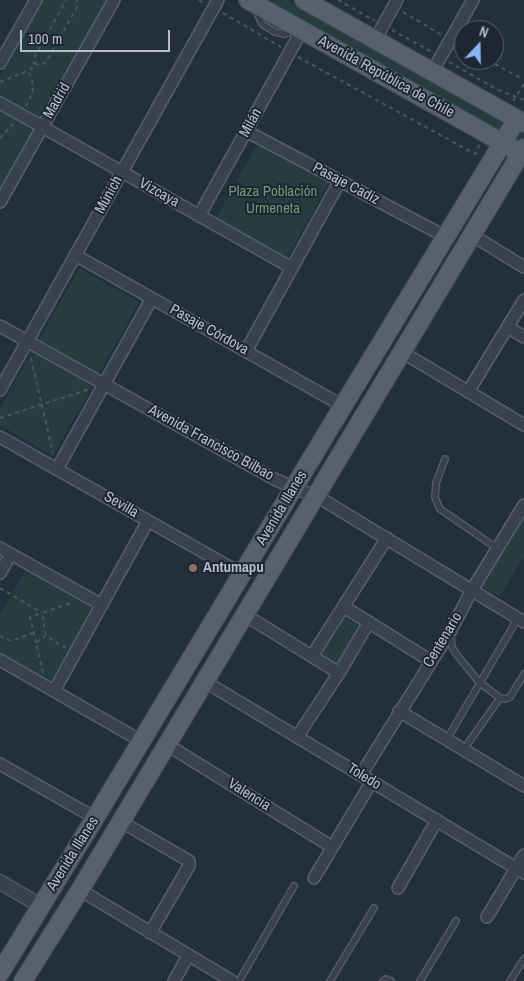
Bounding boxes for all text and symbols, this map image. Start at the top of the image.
scale bar [22,20,172,52]
north arrow [454,20,504,70]
text: N [477,22,491,42]
text: 100 m [28,28,62,49]
street label: Avenida República de Chile [315,32,457,122]
street label: Madrid [40,80,74,122]
street label: Milán [236,105,266,141]
street label: Pasaje Cadiz [309,159,383,209]
street label: Múnich [91,173,127,217]
street label: Vizcaya [136,175,182,211]
park label: Plaza Población Urmeneta [229,183,317,218]
street label: Pasaje Córdova [166,301,252,359]
street label: Avenida Francisco Bilbao [145,401,277,485]
street label: Avenida Illanes [253,467,311,549]
street label: Sevilla [101,488,141,522]
place label: Antumapu [203,559,264,577]
marker: Antumapu [187,562,199,574]
street label: Centenario [420,609,466,671]
street label: Toledo [344,760,384,794]
street label: Valencia [224,775,274,815]
street label: Avenida Illanes [43,814,103,894]

